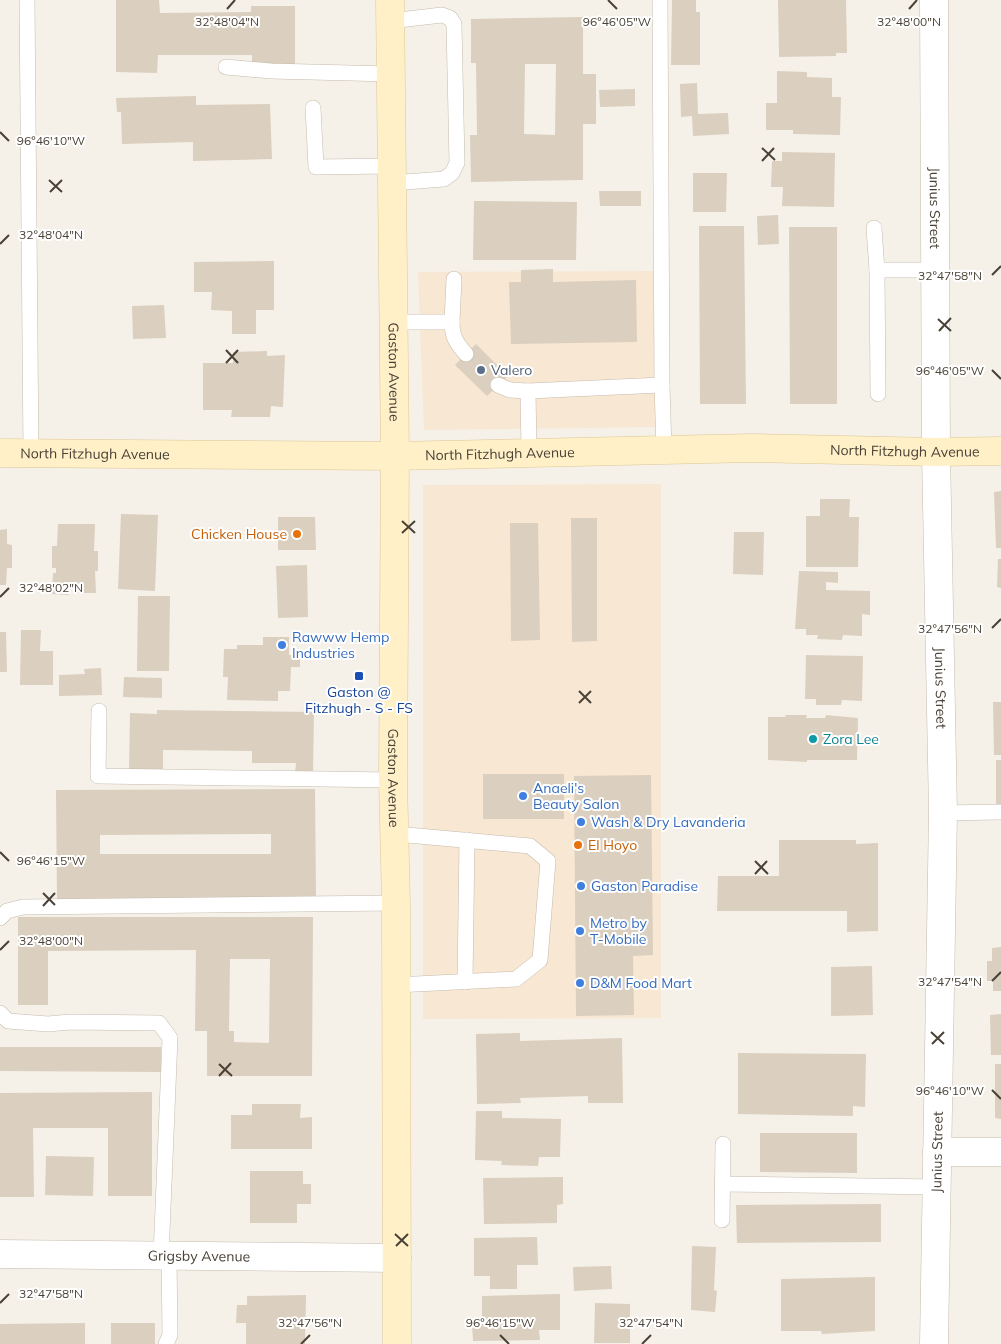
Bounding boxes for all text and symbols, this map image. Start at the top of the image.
text: 32°48'04"N [195,14,259,29]
text: 96°46'05"W [583,14,651,29]
text: 32°48'00"N [877,14,941,29]
text: 96°46'10"W [17,133,85,148]
street label: Junius Street [926,167,944,249]
text: 32°48'04"N [19,227,83,242]
text: 32°47'58"N [918,268,982,283]
street label: Gaston Avenue [385,322,404,422]
place label: Valero [491,361,532,379]
text: 96°46'05"W [916,363,984,378]
marker: Valero [475,364,487,376]
street label: North Fitzhugh Avenue [830,441,980,461]
street label: North Fitzhugh Avenue [425,443,575,464]
street label: North Fitzhugh Avenue [20,444,170,463]
place label: Chicken House [191,525,287,543]
marker: Chicken House [291,528,303,540]
text: 32°48'02"N [19,580,83,595]
text: 32°47'56"N [918,621,982,636]
place label: Rawww Hemp Industries [292,628,390,662]
marker: Rawww Hemp Industries [276,639,288,651]
street label: Junius Street [931,647,950,729]
marker: Gaston @ Fitzhugh - S - FS [353,670,365,682]
place label: Gaston @ Fitzhugh - S - FS [305,683,413,717]
street label: Gaston Avenue [384,728,403,828]
place label: Zora Lee [823,730,879,748]
marker: Zora Lee [807,733,819,745]
place label: Anaeli's Beauty Salon [533,779,619,813]
marker: Anaeli's Beauty Salon [517,790,529,802]
place label: Wash & Dry Lavanderia [591,813,746,831]
marker: Wash & Dry Lavanderia [575,816,587,828]
place label: El Hoyo [588,836,637,854]
marker: El Hoyo [572,839,584,851]
text: 96°46'15"W [17,853,85,868]
place label: Gaston Paradise [591,877,698,895]
marker: Gaston Paradise [575,880,587,892]
place label: Metro by T-Mobile [590,914,647,948]
marker: Metro by T-Mobile [574,925,586,937]
text: 32°48'00"N [19,933,83,948]
place label: D&M Food Mart [590,974,692,992]
text: 32°47'54"N [918,974,982,989]
marker: D&M Food Mart [574,977,586,989]
text: 96°46'10"W [916,1083,984,1098]
street label: Junius Street [927,1111,947,1193]
street label: Grigsby Avenue [148,1246,250,1266]
text: 32°47'58"N [19,1286,83,1301]
text: 32°47'56"N [278,1315,342,1330]
text: 96°46'15"W [466,1315,534,1330]
text: 32°47'54"N [619,1315,683,1330]

